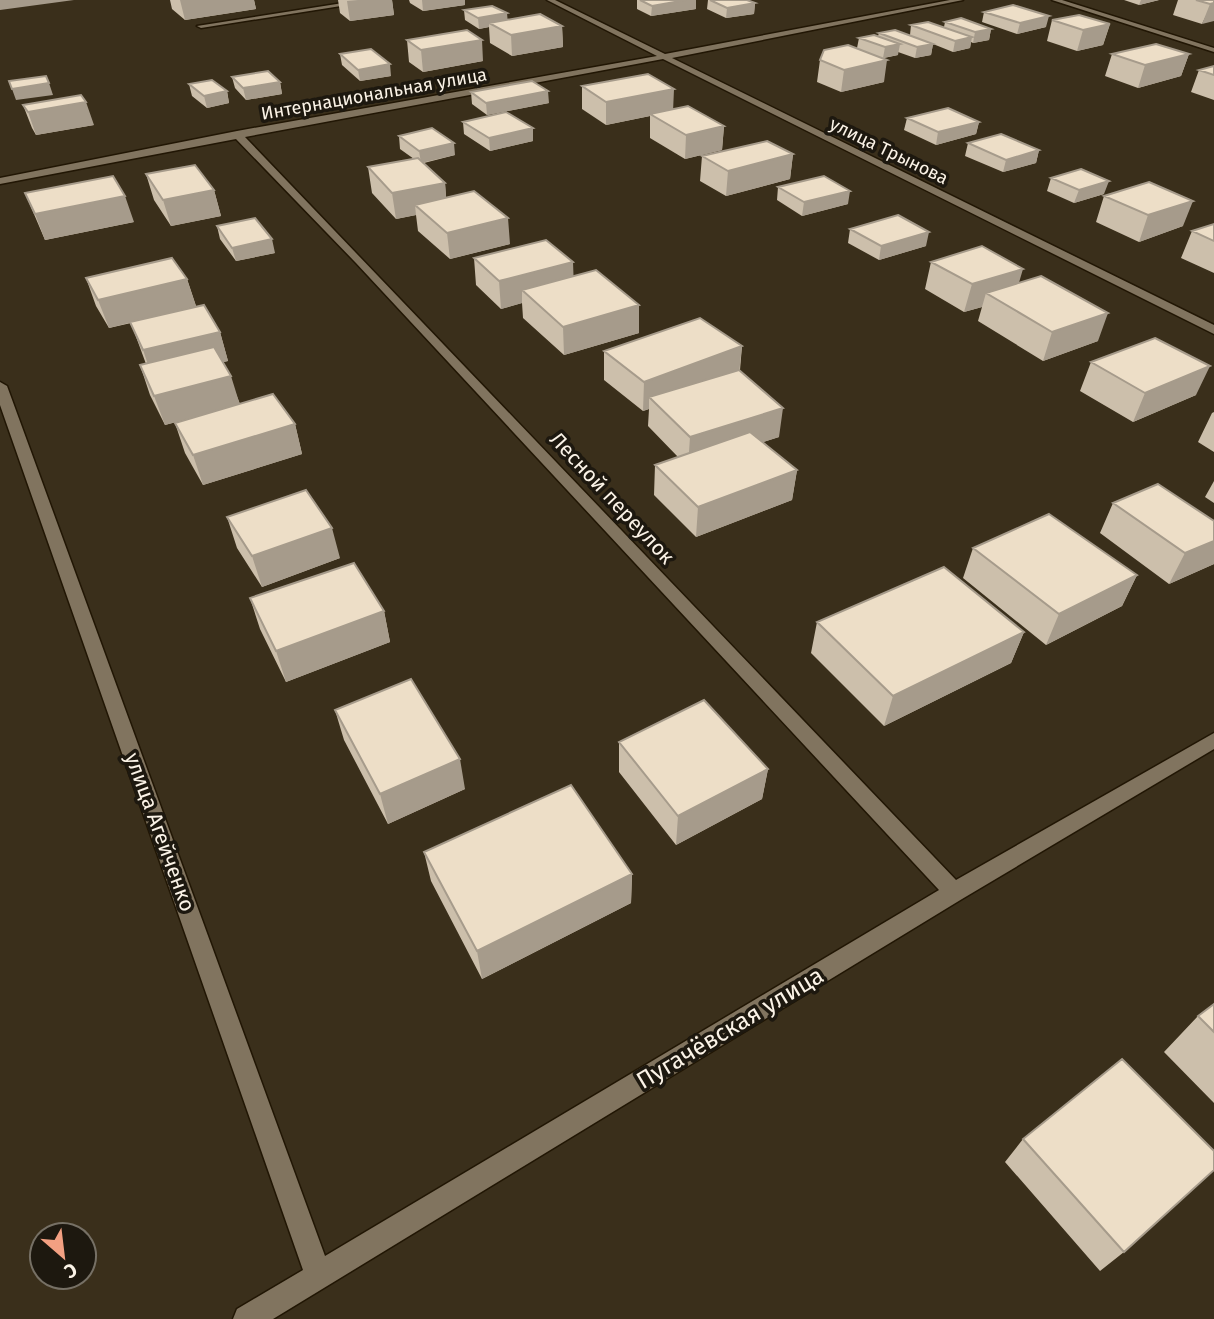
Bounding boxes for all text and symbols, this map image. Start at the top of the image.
street label: Интернациональная улица [259,63,489,125]
street label: улица Трынова [826,113,952,189]
street label: Лесной переулок [544,427,680,570]
street label: улица Агейченко [119,749,201,915]
street label: Пугачёвская улица [631,961,829,1095]
north arrow [28,1221,98,1291]
text: С [60,1258,81,1283]

